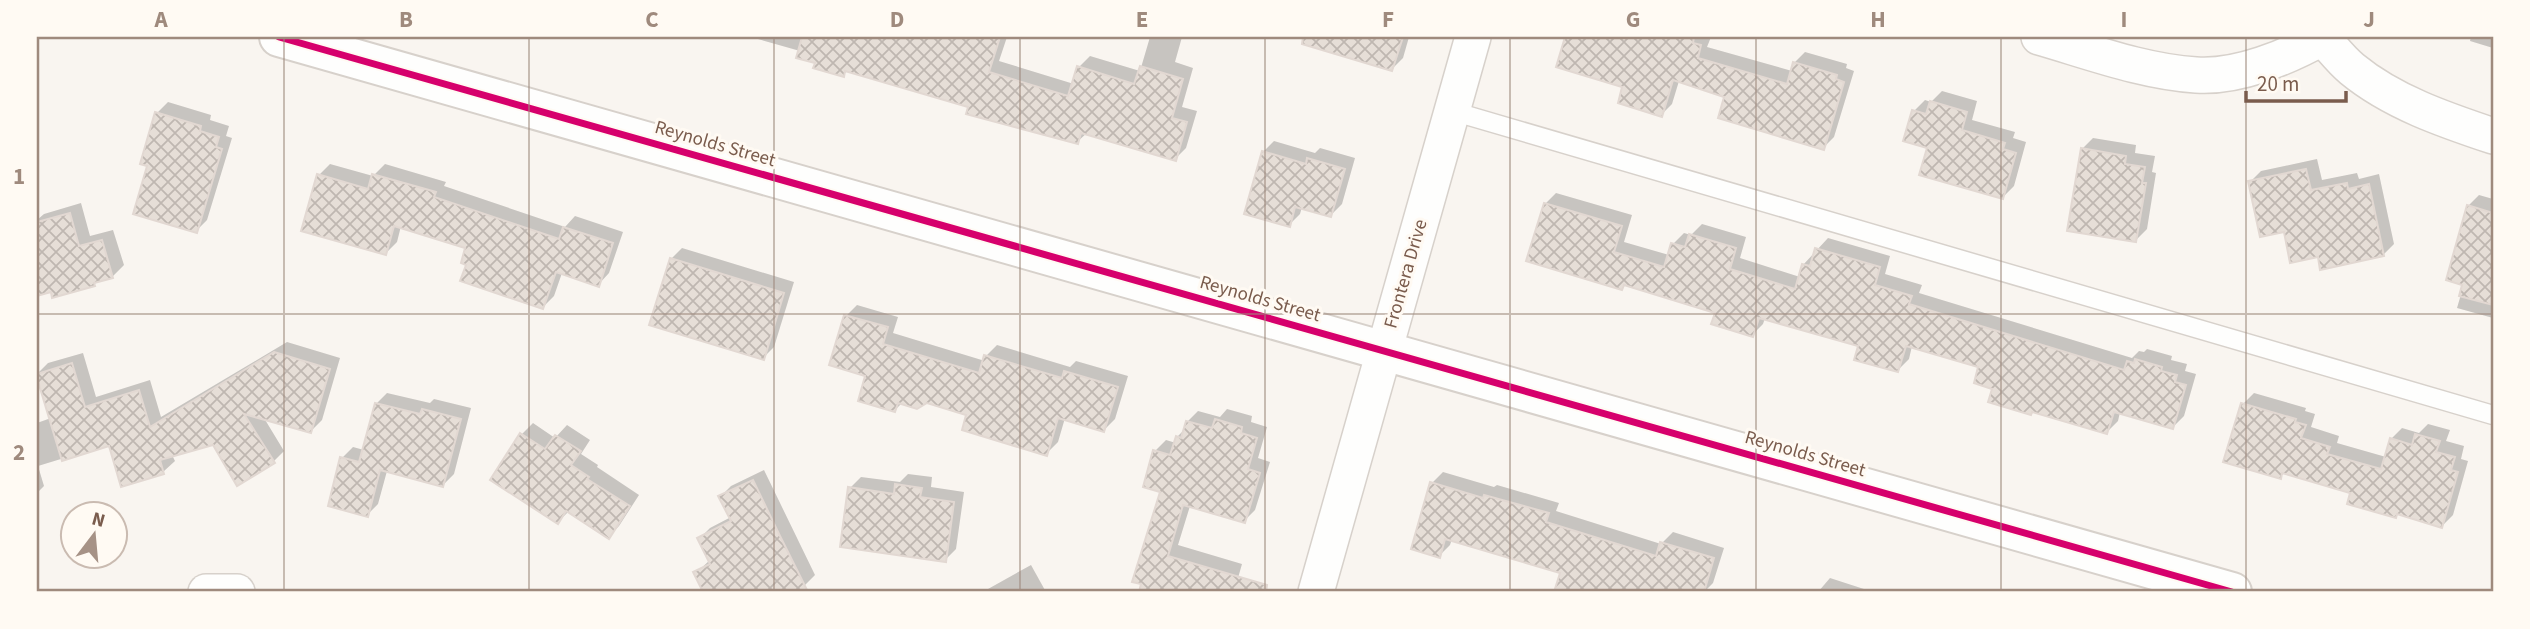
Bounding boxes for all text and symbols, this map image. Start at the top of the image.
text: A [153,3,168,36]
text: B [399,3,413,36]
text: C [645,3,659,36]
text: D [890,3,904,36]
text: E [1136,3,1148,36]
text: F [1382,3,1394,36]
text: G [1626,3,1640,36]
text: H [1870,3,1886,36]
text: I [2121,3,2127,36]
text: J [2363,3,2375,36]
scale bar [2246,60,2346,104]
text: 20 m [2257,69,2299,99]
street label: Reynolds Street [651,114,779,174]
text: 1 [13,160,25,193]
street label: Frontera Drive [1378,216,1434,332]
street label: Reynolds Street [1196,269,1324,329]
street label: Reynolds Street [1741,424,1869,484]
text: 2 [13,436,25,469]
north arrow [60,500,130,570]
text: N [88,505,108,535]

